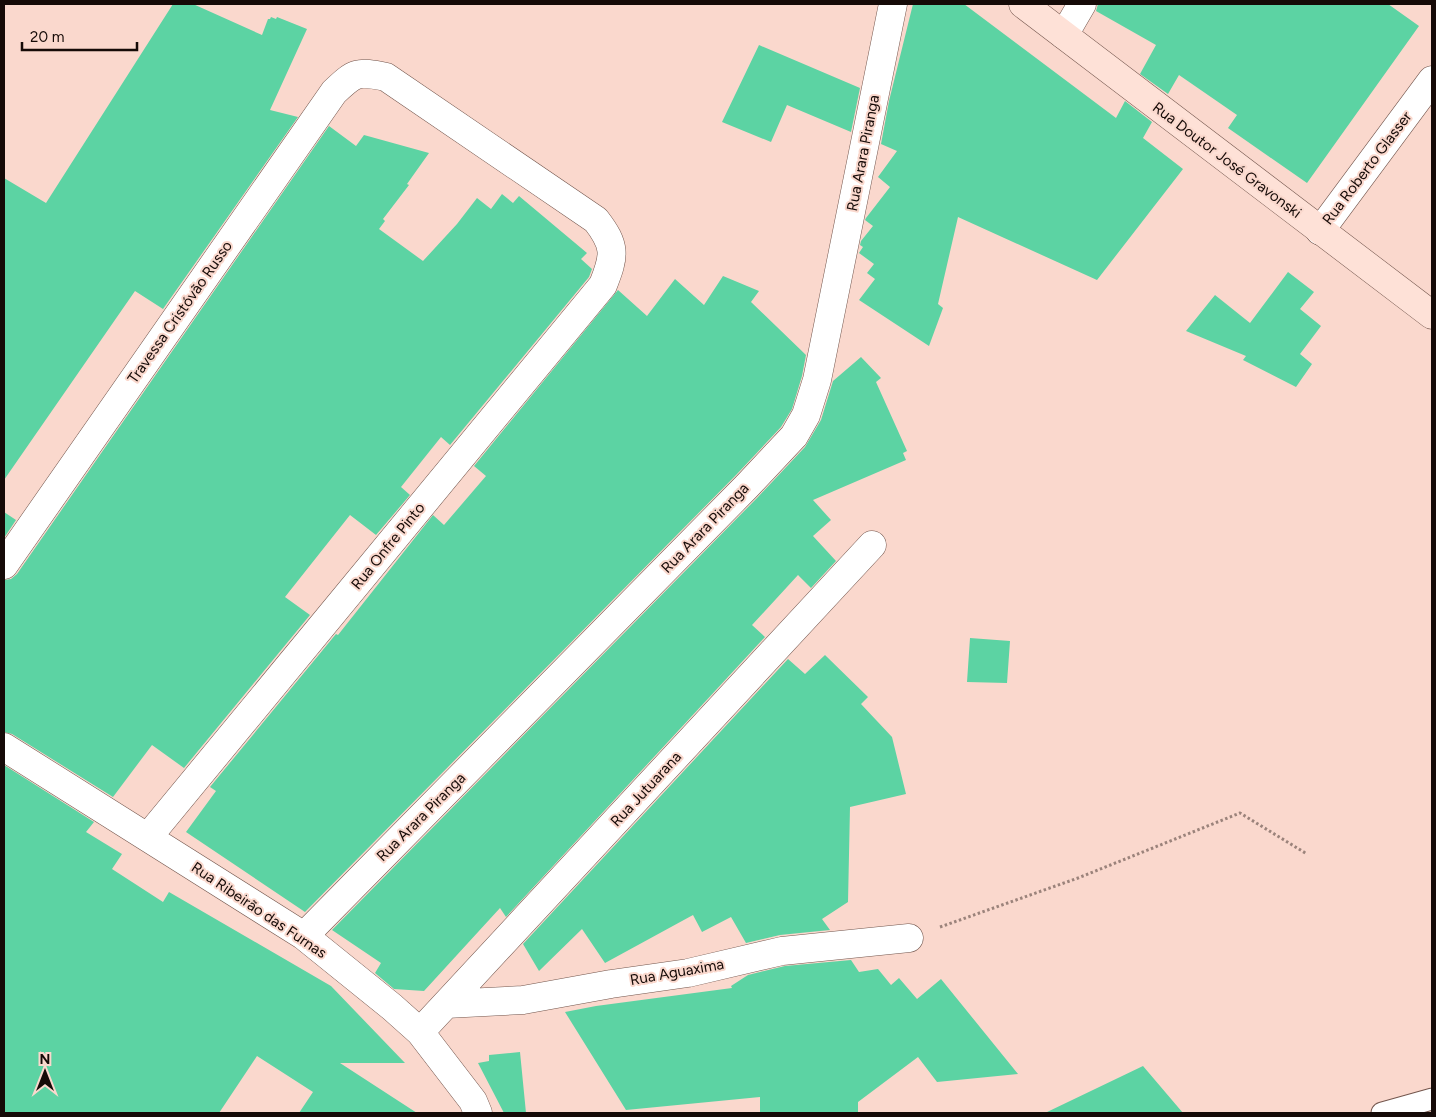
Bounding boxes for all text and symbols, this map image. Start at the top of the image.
scale bar [22,20,138,52]
text: 20 m [30,28,64,46]
street label: Rua Arara Piranga [843,93,883,213]
street label: Rua Doutor José Gravonski [1149,98,1305,222]
street label: Rua Roberto Glasser [1319,108,1415,228]
street label: Travessa Cristóvão Russo [124,237,236,387]
street label: Rua Arara Piranga [657,479,753,577]
street label: Rua Onfre Pinto [347,499,429,593]
street label: Rua Jutuarana [607,748,685,830]
street label: Rua Arara Piranga [373,769,469,865]
street label: Rua Ribeirão das Furnas [188,858,330,962]
street label: Rua Aguaxima [629,955,725,989]
north arrow [20,1047,70,1097]
text: N [40,1051,50,1068]

